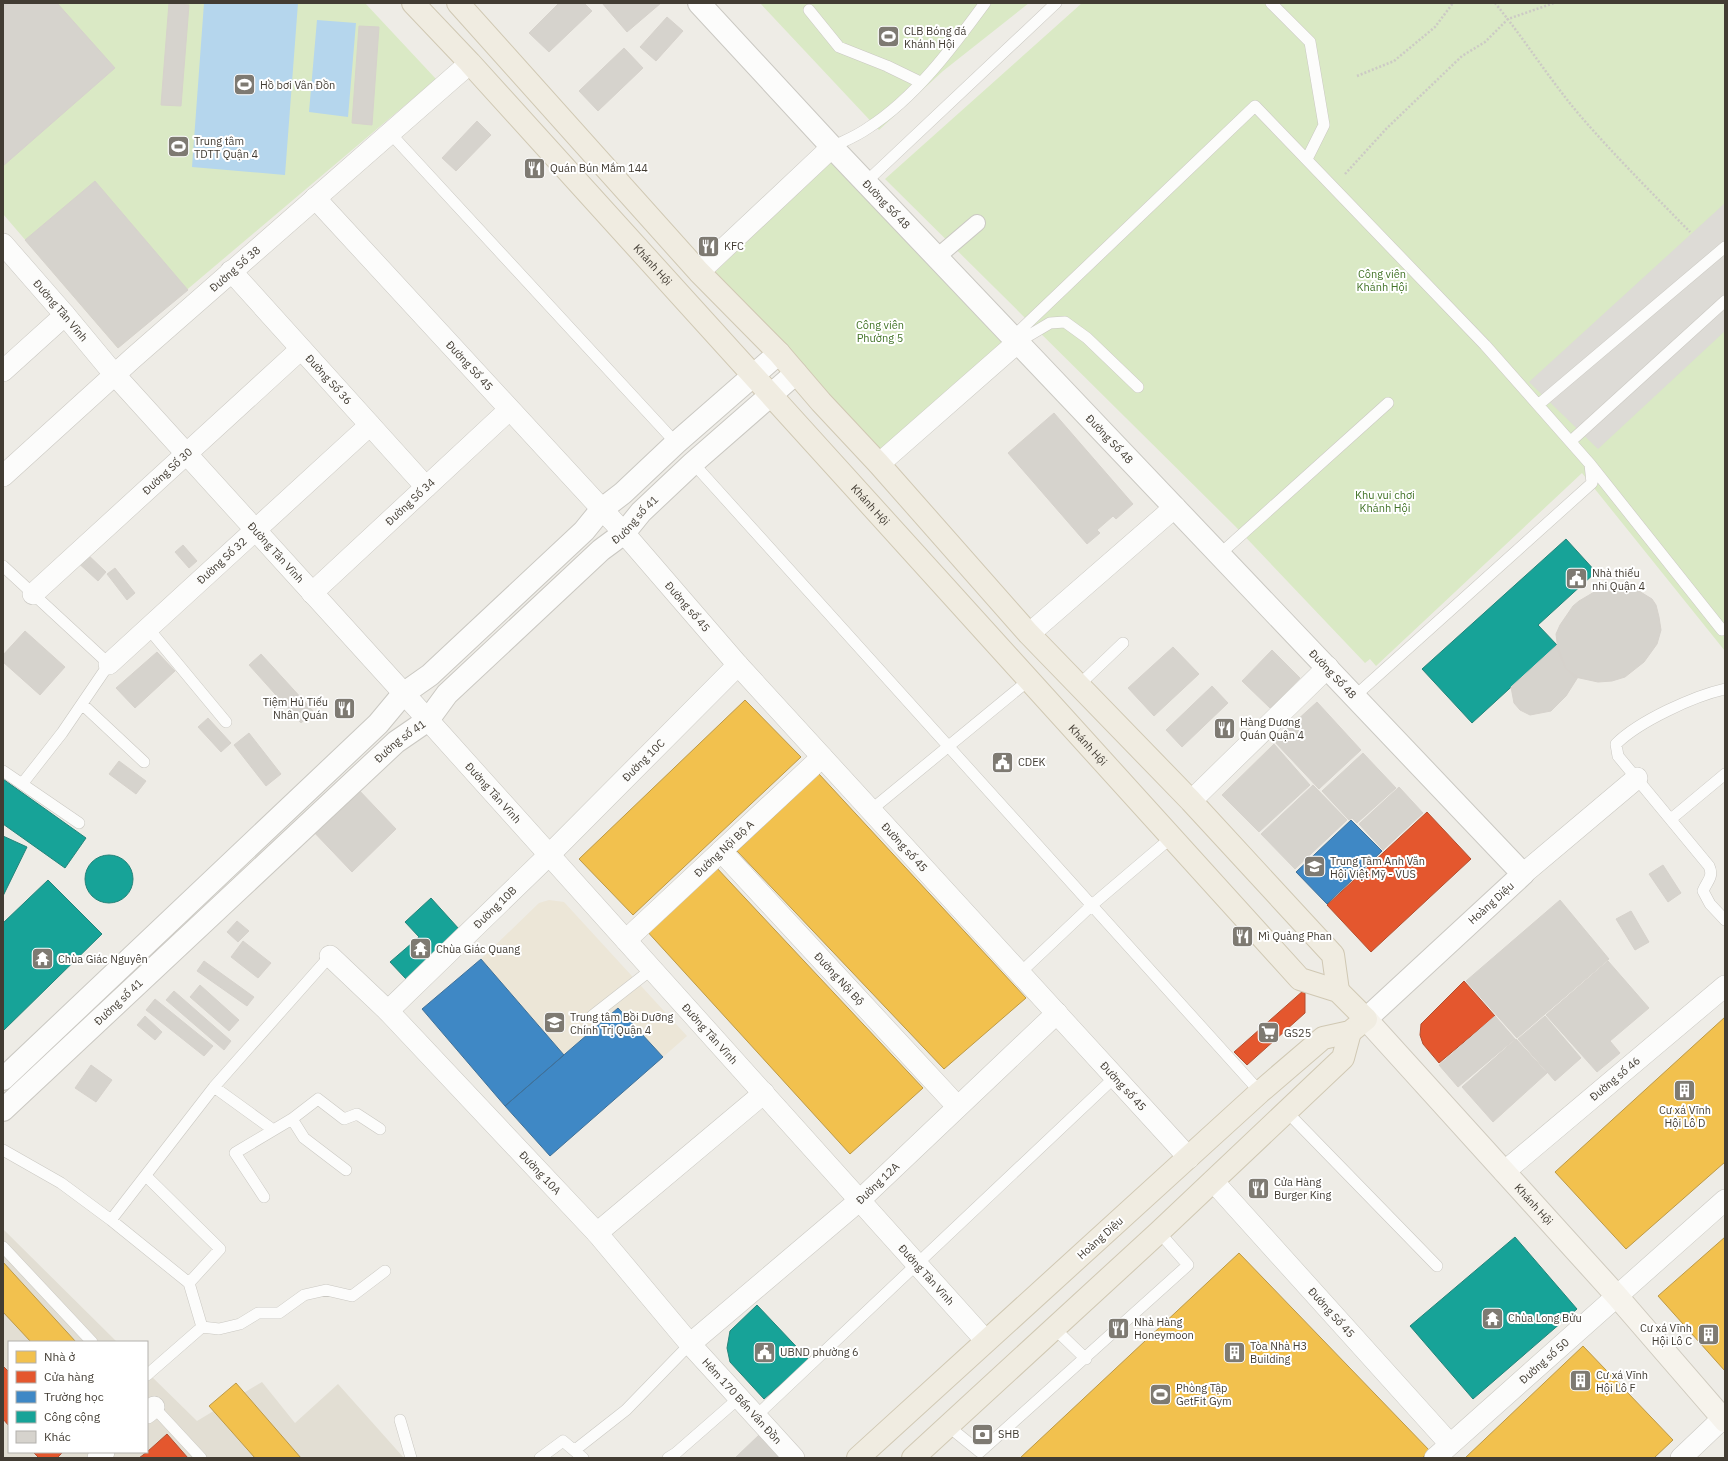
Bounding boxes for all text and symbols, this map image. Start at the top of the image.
sports icon: CLB Bóng đá Khánh Hội [876,24,902,50]
place label: CLB Bóng đá Khánh Hội [904,24,967,51]
sports icon: Hồ bơi Vân Đồn [232,72,258,98]
place label: Hồ bơi Vân Đồn [260,78,335,92]
sports icon: Trung tâm TDTT Quận 4 [166,134,192,160]
place label: Trung tâm TDTT Quận 4 [194,134,259,161]
restaurant icon: Quán Bún Mắm 144 [522,155,548,181]
place label: Quán Bún Mắm 144 [550,161,648,175]
street label: Đường Số 48 [860,177,913,232]
restaurant icon: KFC [696,233,722,259]
place label: KFC [724,239,744,253]
street label: Khánh Hội [631,241,675,288]
street label: Đường Số 38 [207,243,263,295]
park label: Công viên Khánh Hội [1357,267,1407,294]
street label: Đường Tân Vĩnh [30,277,91,344]
park label: Công viên Phường 5 [856,318,904,345]
street label: Đường Số 45 [443,338,496,393]
street label: Đường Số 36 [303,351,355,407]
street label: Đường Số 48 [1083,411,1136,467]
street label: Đường Số 30 [139,445,195,498]
street label: Đường Số 34 [382,475,438,528]
street label: Khánh Hội [848,481,893,528]
park label: Khu vui chơi Khánh Hội [1355,488,1415,515]
street label: Đường số 41 [609,492,661,547]
street label: Đường Tân Vĩnh [245,519,307,586]
street label: Đường Số 32 [194,534,250,587]
public building icon: Nhà thiếu nhi Quận 4 [1564,566,1590,592]
place label: Nhà thiếu nhi Quận 4 [1592,566,1646,593]
street label: Đường số 45 [662,579,713,635]
street label: Đường Số 48 [1306,646,1360,702]
place label: Tiệm Hủ Tiếu Nhân Quán [263,695,328,722]
restaurant icon: Tiệm Hủ Tiếu Nhân Quán [331,695,357,721]
restaurant icon: Hàng Dương Quán Quận 4 [1211,715,1237,741]
place label: Hàng Dương Quán Quận 4 [1240,715,1305,742]
street label: Đường số 41 [371,716,429,766]
street label: Khánh Hội [1066,721,1110,769]
street label: Đường 10C [619,736,668,784]
public building icon: CDEK [990,749,1016,775]
place label: CDEK [1018,755,1046,769]
street label: Đường Tân Vĩnh [462,759,524,826]
street label: Đường Nội Bộ A [691,817,757,880]
street label: Đường số 45 [879,820,931,875]
school or university icon: Trung Tâm Anh Văn Hội Việt Mỹ - VUS [1301,854,1327,880]
place label: Trung Tâm Anh Văn Hội Việt Mỹ - VUS [1330,854,1425,881]
street label: Hoàng Diệu [1465,879,1517,927]
street label: Đường 10B [470,883,520,931]
restaurant icon: Mì Quảng Phan [1230,923,1256,949]
place label: Mì Quảng Phan [1258,929,1332,943]
temple icon: Chùa Giác Quang [408,936,434,962]
place label: Chùa Giác Quang [436,942,520,956]
temple icon: Chùa Giác Nguyên [30,946,56,972]
street label: Đường Nội Bộ [811,949,867,1008]
place label: Chùa Giác Nguyên [58,952,148,966]
street label: Đường số 41 [91,975,146,1028]
street label: Đường Tân Vĩnh [679,1000,741,1067]
school or university icon: Trung tâm Bồi Dưỡng Chính Trị Quận 4 [541,1010,567,1036]
place label: Trung tâm Bồi Dưỡng Chính Trị Quận 4 [570,1010,673,1037]
supermarket icon: GS25 [1256,1020,1282,1046]
place label: GS25 [1284,1026,1311,1040]
street label: Đường số 46 [1587,1053,1643,1104]
street label: Đường số 45 [1097,1059,1149,1114]
building icon: Cư xá Vĩnh Hội Lô D [1672,1077,1698,1103]
place label: Cư xá Vĩnh Hội Lô D [1659,1103,1711,1130]
street label: Đường 10A [516,1148,564,1197]
street label: Đường 12A [853,1159,902,1207]
restaurant icon: Cửa Hàng Burger King [1245,1175,1271,1201]
place label: Cửa Hàng Burger King [1274,1175,1332,1202]
street label: Khánh Hội [1512,1181,1556,1228]
street label: Hoàng Diệu [1074,1214,1126,1262]
street label: Đường Tân Vĩnh [895,1241,957,1308]
street label: Đường Số 45 [1305,1284,1358,1341]
temple icon: Chùa Long Bửu [1480,1305,1506,1331]
place label: Chùa Long Bửu [1508,1311,1582,1325]
restaurant icon: Nhà Hàng Honeymoon [1106,1315,1132,1341]
place label: Nhà Hàng Honeymoon [1134,1315,1194,1342]
place label: Cư xá Vĩnh Hội Lô C [1640,1321,1692,1348]
building icon: Cư xá Vĩnh Hội Lô C [1695,1321,1721,1347]
street label: Đường số 50 [1516,1335,1572,1387]
public building icon: UBND phường 6 [752,1339,778,1365]
building icon: Tòa Nhà H3 Building [1221,1339,1247,1365]
place label: Tòa Nhà H3 Building [1250,1339,1307,1366]
legend [8,1341,148,1453]
place label: UBND phường 6 [780,1345,859,1359]
text: Nhà ở [44,1349,76,1364]
street label: Hẻm 170 Bến Vân Đồn [699,1355,785,1447]
building icon: Cư xá Vĩnh Hội Lô F [1568,1368,1594,1394]
place label: Cư xá Vĩnh Hội Lô F [1596,1368,1648,1395]
text: Cửa hàng [44,1369,95,1384]
sports icon: Phòng Tập GetFit Gym [1147,1381,1173,1407]
place label: Phòng Tập GetFit Gym [1176,1381,1232,1408]
text: Trường học [44,1389,104,1404]
text: Công cộng [44,1409,101,1424]
bank icon: SHB [970,1421,996,1447]
place label: SHB [998,1427,1019,1441]
text: Khác [44,1429,71,1444]

